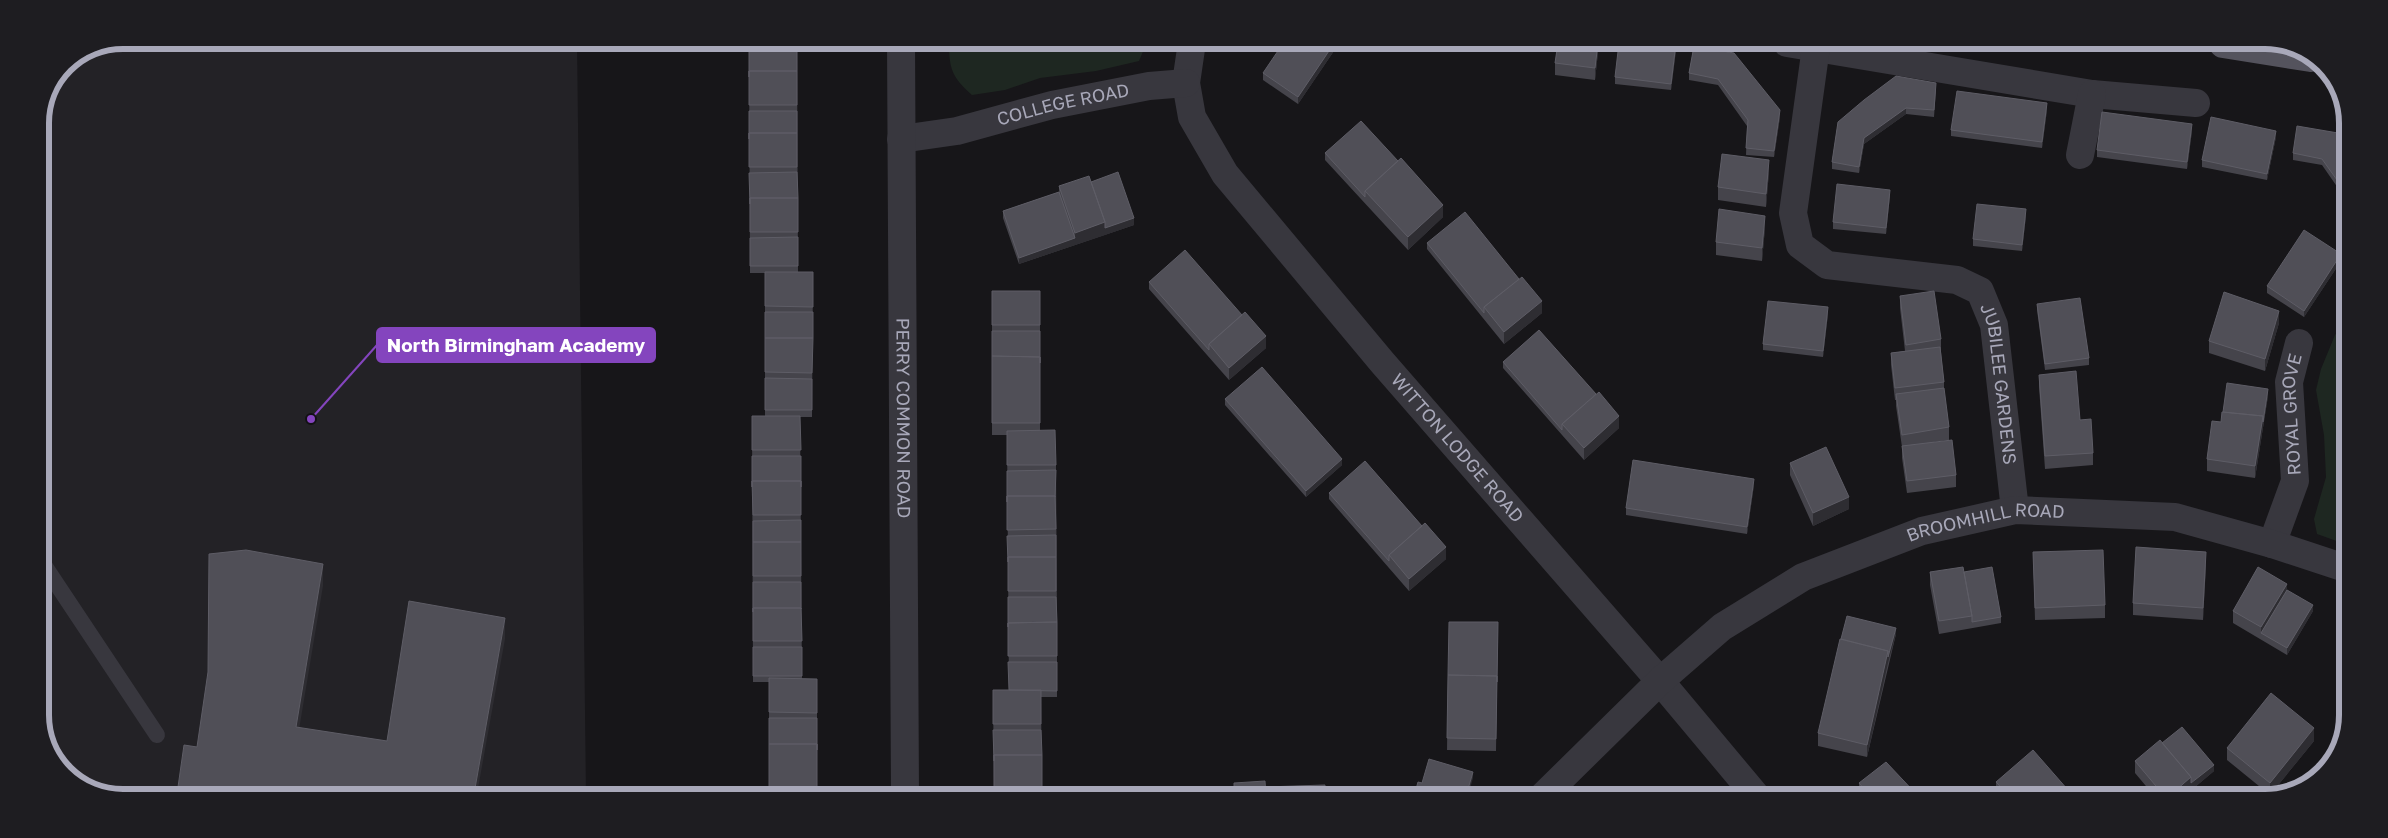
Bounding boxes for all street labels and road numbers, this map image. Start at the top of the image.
street label: COLLEGE ROAD [994,78,1131,130]
street label: JUBILEE GARDENS [1976,300,2022,466]
street label: PERRY COMMON ROAD [892,318,916,518]
street label: ROYAL GROVE [2277,351,2306,476]
street label: WITTON LODGE ROAD [1387,368,1529,527]
street label: BROOMHILL ROAD [1903,498,2065,546]

